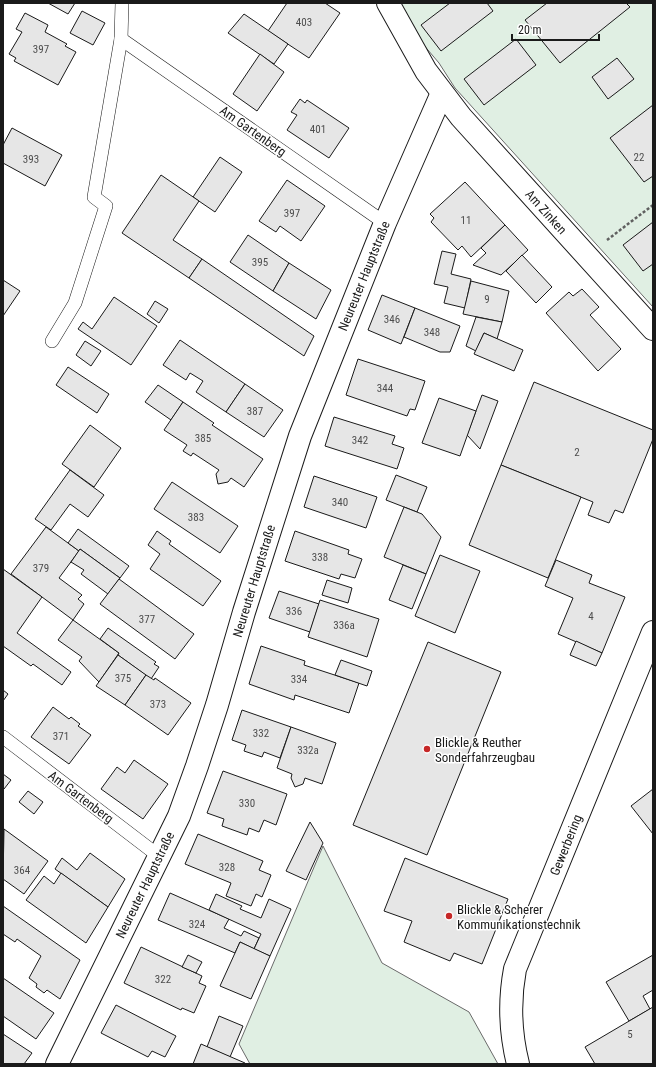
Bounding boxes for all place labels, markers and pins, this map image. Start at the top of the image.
place label: Blickle & Reuther Sonderfahrzeugbau [435,735,535,765]
marker: Blickle & Reuther Sonderfahrzeugbau [422,744,432,754]
place label: Blickle & Scherer Kommunikationstechnik [457,902,581,932]
marker: Blickle & Scherer Kommunikationstechnik [444,911,454,921]

